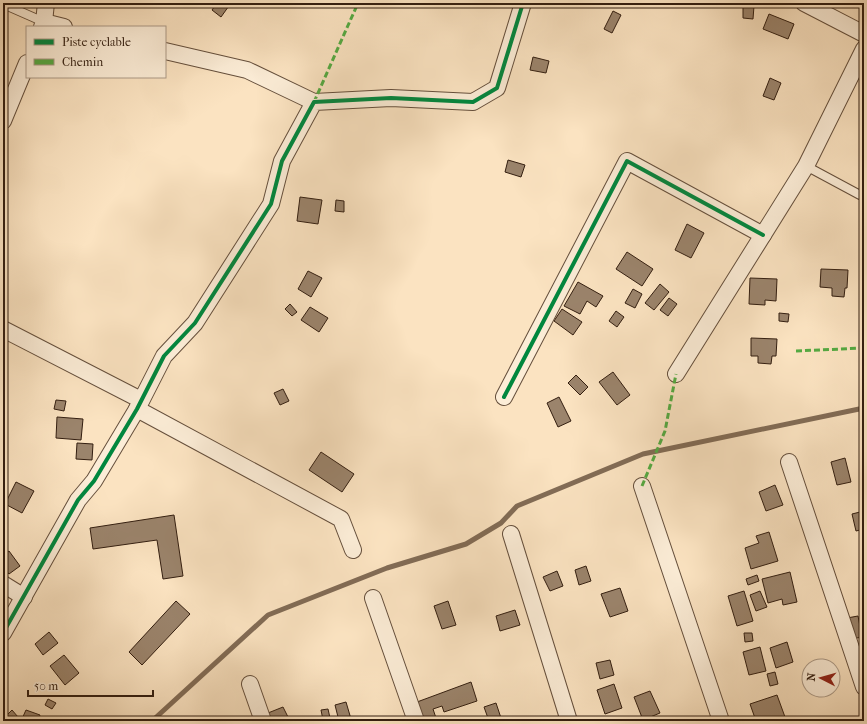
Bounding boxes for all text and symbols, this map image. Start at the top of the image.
legend [26,26,166,78]
text: Piste cyclable [62,35,131,49]
text: Chemin [62,55,103,69]
north arrow [801,658,841,698]
scale bar [28,672,153,698]
text: N [805,672,819,682]
text: 50 m [34,679,58,693]

